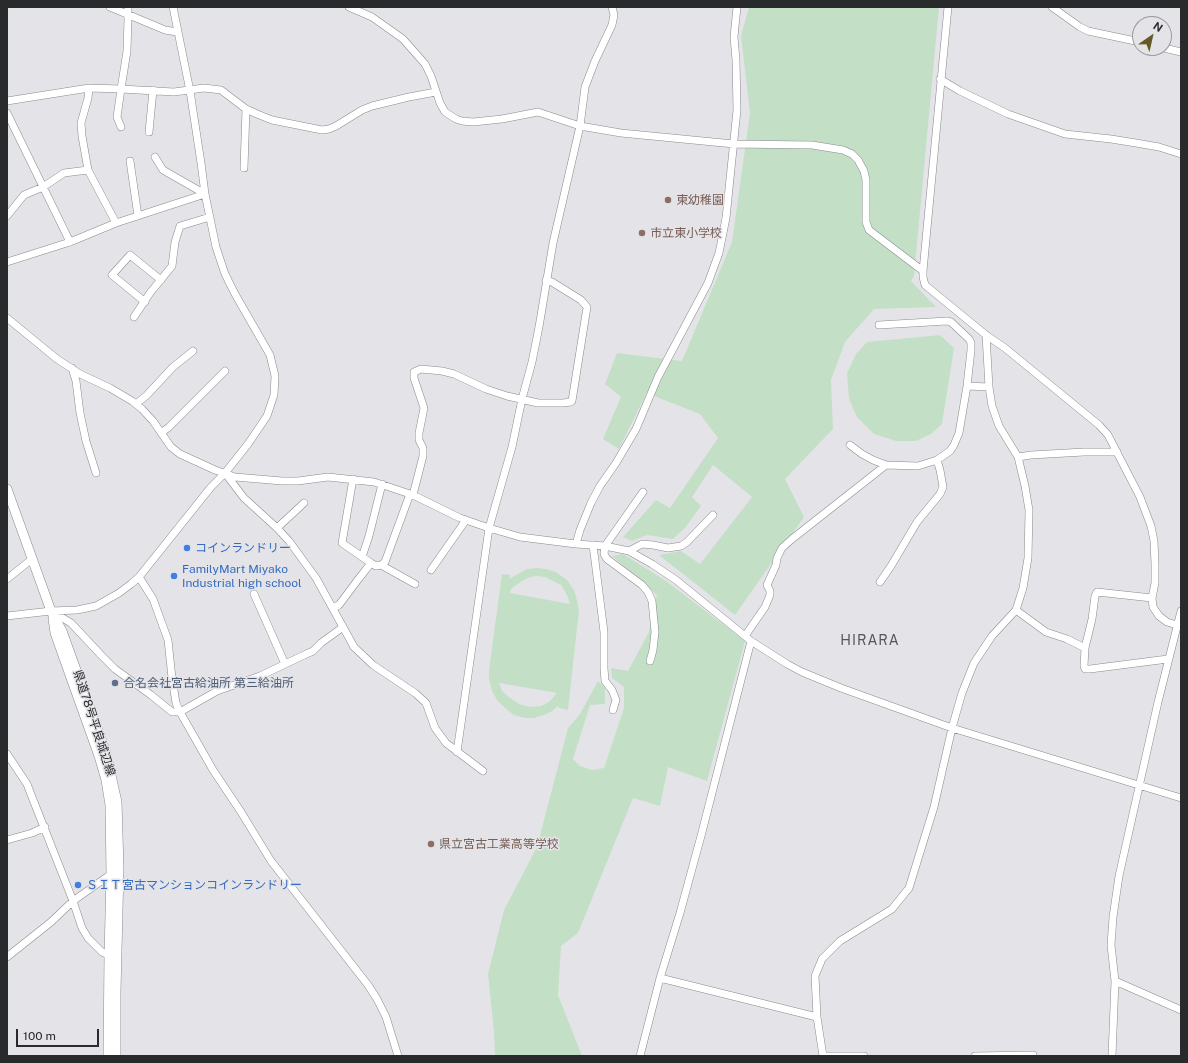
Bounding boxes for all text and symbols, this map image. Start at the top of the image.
north arrow [1132,16,1172,56]
text: N [1151,19,1165,34]
place label: 東幼稚園 [676,193,724,207]
marker: 東幼稚園 [663,195,673,205]
place label: 市立東小学校 [650,226,722,240]
marker: 市立東小学校 [637,228,647,238]
place label: コインランドリー [195,541,291,555]
marker: コインランドリー [182,543,192,553]
place label: FamilyMart Miyako Industrial high school [182,562,302,590]
marker: FamilyMart Miyako Industrial high school [169,571,179,581]
district label: HIRARA [840,633,900,649]
street label: 県道78号平良城辺線 [70,668,118,778]
place label: 合名会社宮古給油所 第三給油所 [123,676,294,690]
marker: 合名会社宮古給油所 第三給油所 [110,678,120,688]
place label: 県立宮古工業高等学校 [439,837,559,851]
marker: 県立宮古工業高等学校 [426,839,436,849]
place label: ＳＩＴ宮古マンションコインランドリー [86,878,302,892]
marker: ＳＩＴ宮古マンションコインランドリー [73,880,83,890]
scale bar [18,1021,101,1047]
text: 100 m [23,1029,56,1043]

